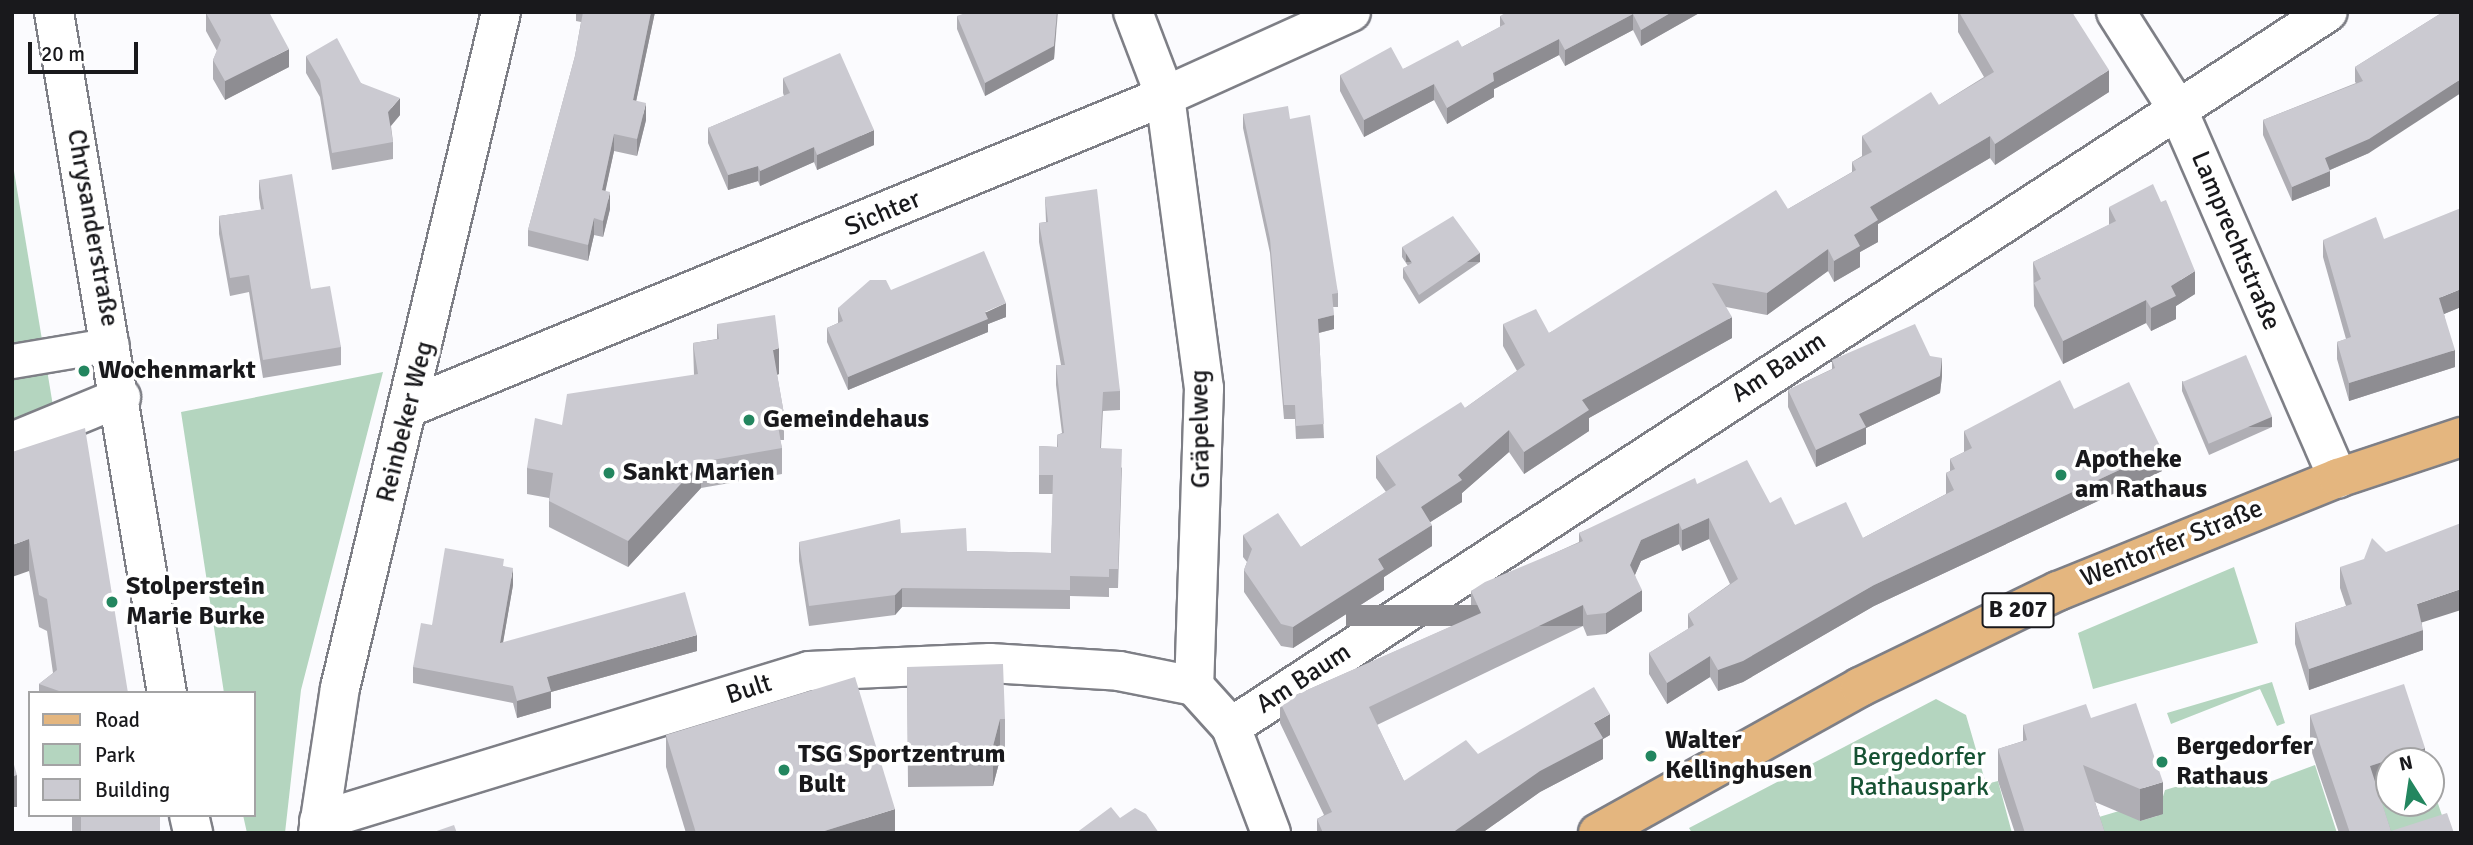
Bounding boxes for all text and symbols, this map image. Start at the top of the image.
scale bar [32,28,142,72]
text: 20 m [41,41,85,67]
street label: Chrysanderstraße [59,127,125,329]
street label: Lamprechtstraße [2183,147,2287,335]
street label: Sichter [840,184,926,244]
street label: Am Baum [1726,326,1832,410]
street label: Reinbeker Weg [371,338,441,506]
place label: Wochenmarkt [98,355,256,387]
marker: Wochenmarkt [76,363,92,379]
street label: Gräpelweg [1184,369,1218,489]
place label: Gemeindehaus [763,404,929,436]
marker: Gemeindehaus [741,412,757,428]
place label: Apotheke am Rathaus [2075,444,2207,505]
place label: Sankt Marien [623,457,775,489]
marker: Sankt Marien [601,465,617,481]
marker: Apotheke am Rathaus [2053,467,2069,483]
street label: Wentorfer Straße [2077,493,2267,595]
place label: Stolperstein Marie Burke [126,571,265,632]
road number: B 207 [1981,590,2055,630]
marker: Stolperstein Marie Burke [104,594,120,610]
street label: Am Baum [1251,637,1357,721]
street label: Bult [722,668,776,712]
legend [28,691,256,817]
text: Road [95,707,140,733]
place label: Walter Kellinghusen [1665,725,1812,786]
place label: Bergedorfer Rathaus [2176,731,2313,792]
place label: TSG Sportzentrum Bult [798,739,1006,800]
text: Park [95,742,135,768]
park label: Bergedorfer Rathauspark [1849,742,1989,804]
north arrow [2375,747,2445,817]
marker: Walter Kellinghusen [1643,748,1659,764]
text: N [2397,750,2415,777]
marker: Bergedorfer Rathaus [2154,754,2170,770]
marker: TSG Sportzentrum Bult [776,762,792,778]
text: Building [95,777,170,803]

